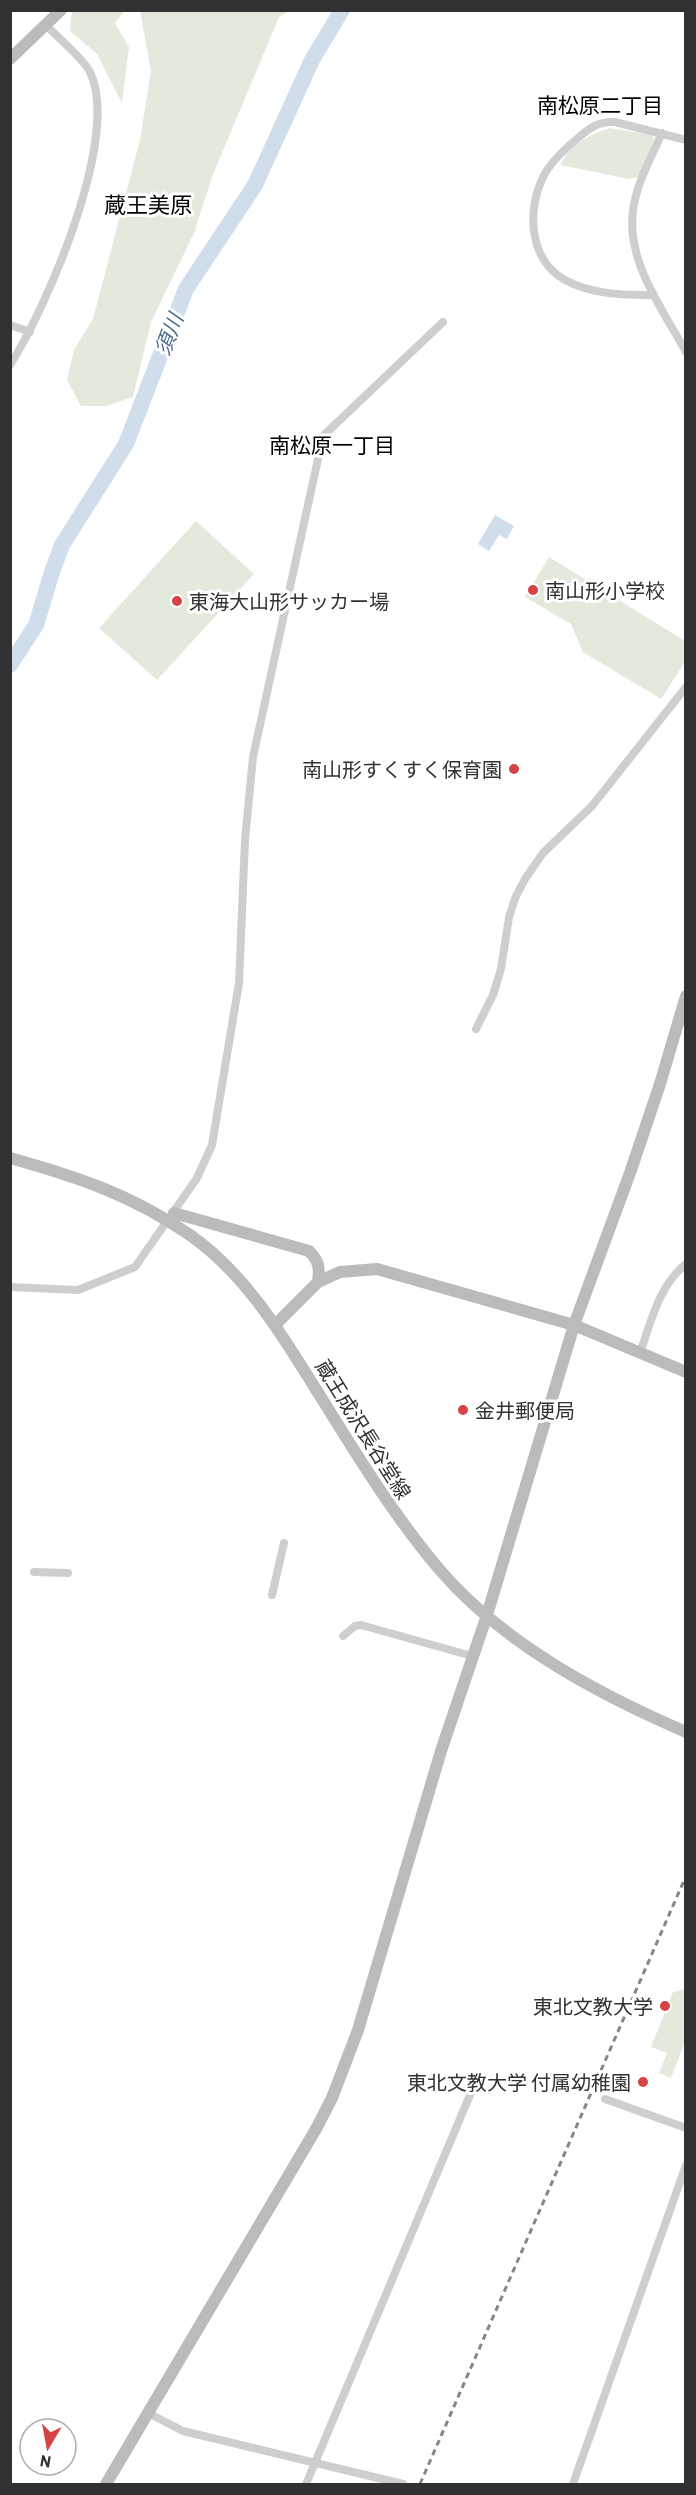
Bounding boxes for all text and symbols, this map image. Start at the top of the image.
district label: 南松原二丁目 [537,92,663,117]
district label: 蔵王美原 [104,191,192,217]
water label: 須川 [149,308,188,358]
district label: 南松原一丁目 [269,432,395,457]
place label: 南山形小学校 [545,578,665,602]
marker: 南山形小学校 [526,583,540,597]
place label: 東海大山形サッカー場 [189,589,389,613]
marker: 東海大山形サッカー場 [170,594,184,608]
place label: 南山形すくすく保育園 [302,757,502,781]
marker: 南山形すくすく保育園 [507,762,521,776]
street label: 蔵王成沢長谷堂線 [311,1355,417,1503]
place label: 金井郵便局 [475,1398,575,1422]
marker: 金井郵便局 [456,1403,470,1417]
place label: 東北文教大学 [533,1994,653,2018]
marker: 東北文教大学 [658,1999,672,2013]
place label: 東北文教大学 付属幼稚園 [407,2070,631,2094]
marker: 東北文教大学 付属幼稚園 [636,2075,650,2089]
north arrow [18,2417,78,2477]
text: N [38,2452,52,2473]

